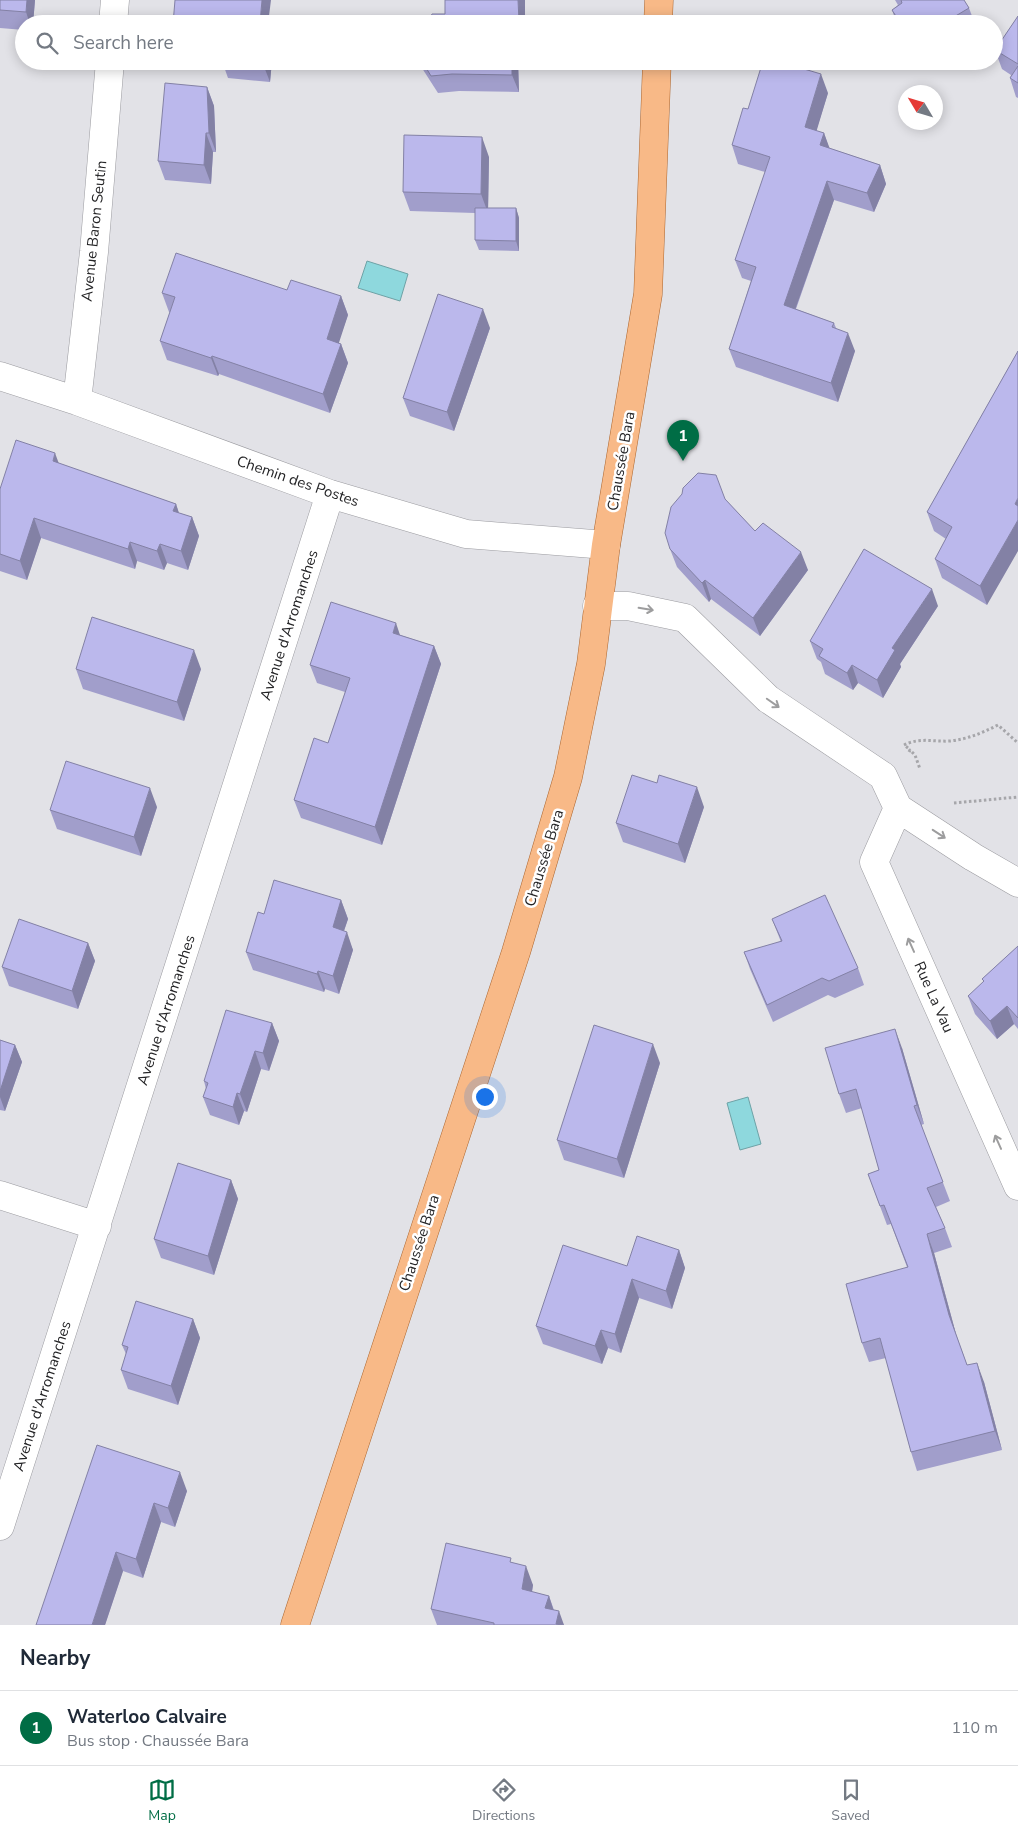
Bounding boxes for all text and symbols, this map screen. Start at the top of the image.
search box [15,15,1003,70]
icon: search [33,29,61,57]
text: Search here [73,30,174,56]
north arrow [898,85,943,130]
street label: Avenue Baron Seutin [77,159,111,303]
street label: Chaussée Bara [602,410,640,512]
pin: 1 [667,420,699,461]
street label: Chemin des Postes [234,451,362,511]
street label: Avenue d'Arromanches [255,547,323,703]
one-way arrow [638,605,654,615]
one-way arrow [766,697,780,708]
street label: Chaussée Bara [520,807,568,909]
one-way arrow [932,829,946,840]
street label: Avenue d'Arromanches [132,932,200,1088]
one-way arrow [905,938,915,953]
street label: Rue La Vau [909,958,959,1036]
your location [472,1084,498,1110]
one-way arrow [993,1135,1003,1150]
street label: Chaussée Bara [394,1192,444,1294]
street label: Avenue d'Arromanches [8,1318,76,1474]
text: Nearby [20,1644,90,1672]
text: Waterloo Calvaire [67,1704,227,1730]
text: 1 [31,1717,41,1739]
text: 110 m [951,1717,998,1739]
text: Bus stop · Chaussée Bara [67,1730,249,1752]
tab: Map [148,1776,176,1825]
tab: Directions [472,1776,535,1825]
tab: Saved [831,1776,870,1825]

